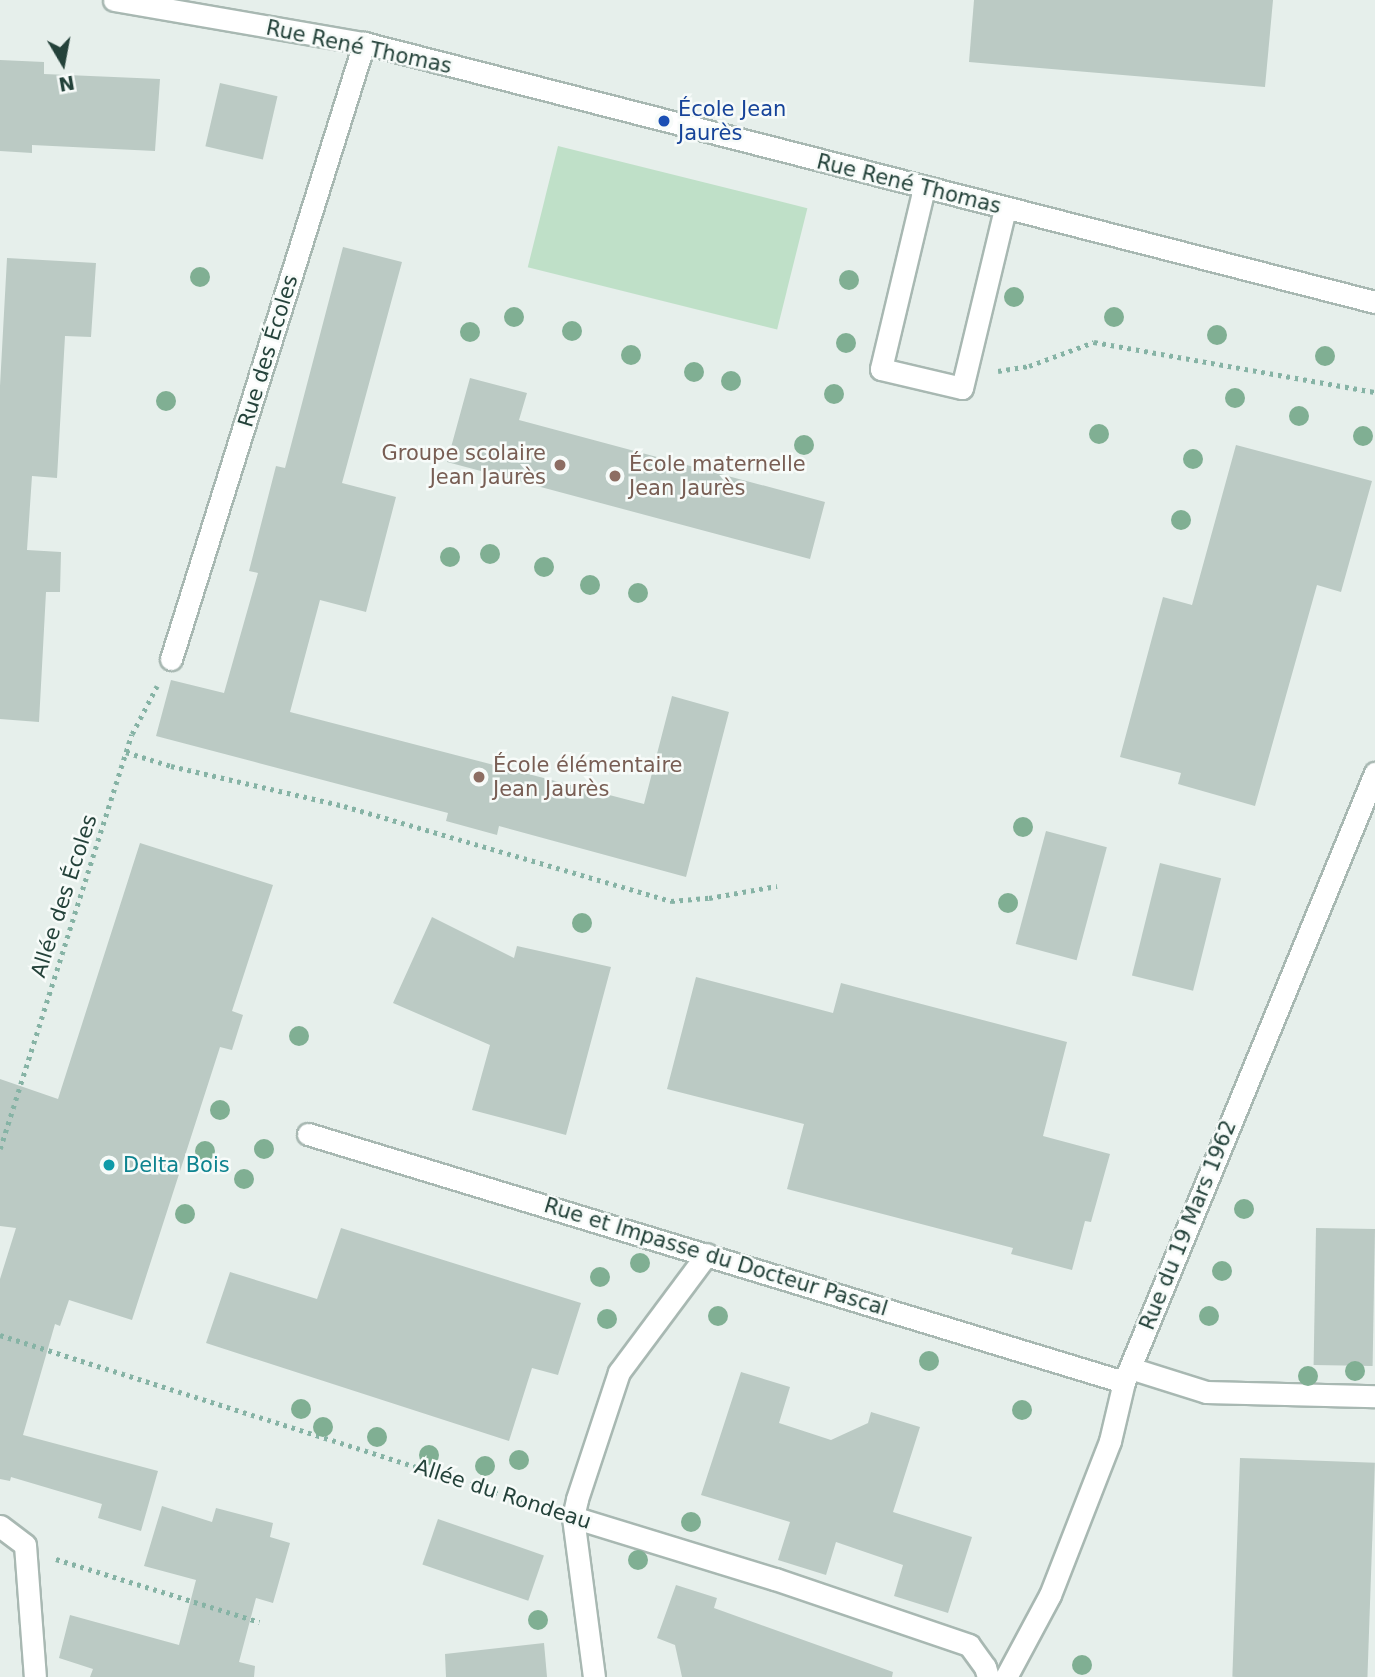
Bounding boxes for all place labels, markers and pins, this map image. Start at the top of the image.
place label: École Jean Jaurès [678,96,786,146]
marker: École Jean Jaurès [656,113,672,129]
place label: Groupe scolaire Jean Jaurès [382,440,546,490]
place label: École maternelle Jean Jaurès [629,451,806,501]
marker: Groupe scolaire Jean Jaurès [552,457,568,473]
marker: École maternelle Jean Jaurès [607,468,623,484]
place label: École élémentaire Jean Jaurès [493,752,682,802]
marker: École élémentaire Jean Jaurès [471,769,487,785]
place label: Delta Bois [123,1152,230,1178]
marker: Delta Bois [101,1157,117,1173]

